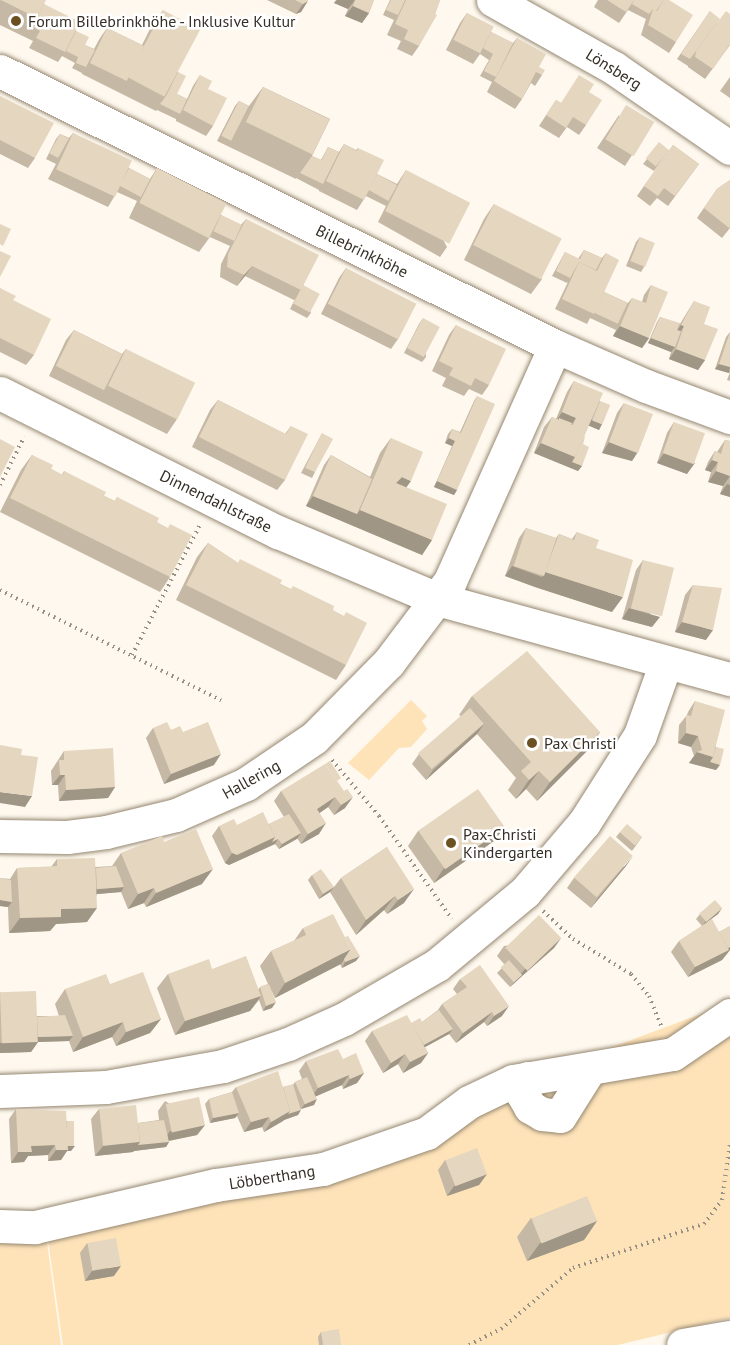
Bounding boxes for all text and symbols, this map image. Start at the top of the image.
place label: Forum Billebrinkhöhe - Inklusive Kultur [28,11,298,31]
marker: Forum Billebrinkhöhe - Inklusive Kultur [9,14,23,28]
street label: Lönsberg [583,44,645,94]
street label: Billebrinkhöhe [313,220,411,282]
street label: Dinnendahlstraße [157,466,275,536]
place label: Pax Christi [544,733,617,753]
marker: Pax Christi [525,736,539,750]
street label: Hallering [219,755,283,803]
place label: Pax-Christi Kindergarten [463,824,553,862]
marker: Pax-Christi Kindergarten [444,836,458,850]
street label: Löbberthang [228,1161,316,1193]

